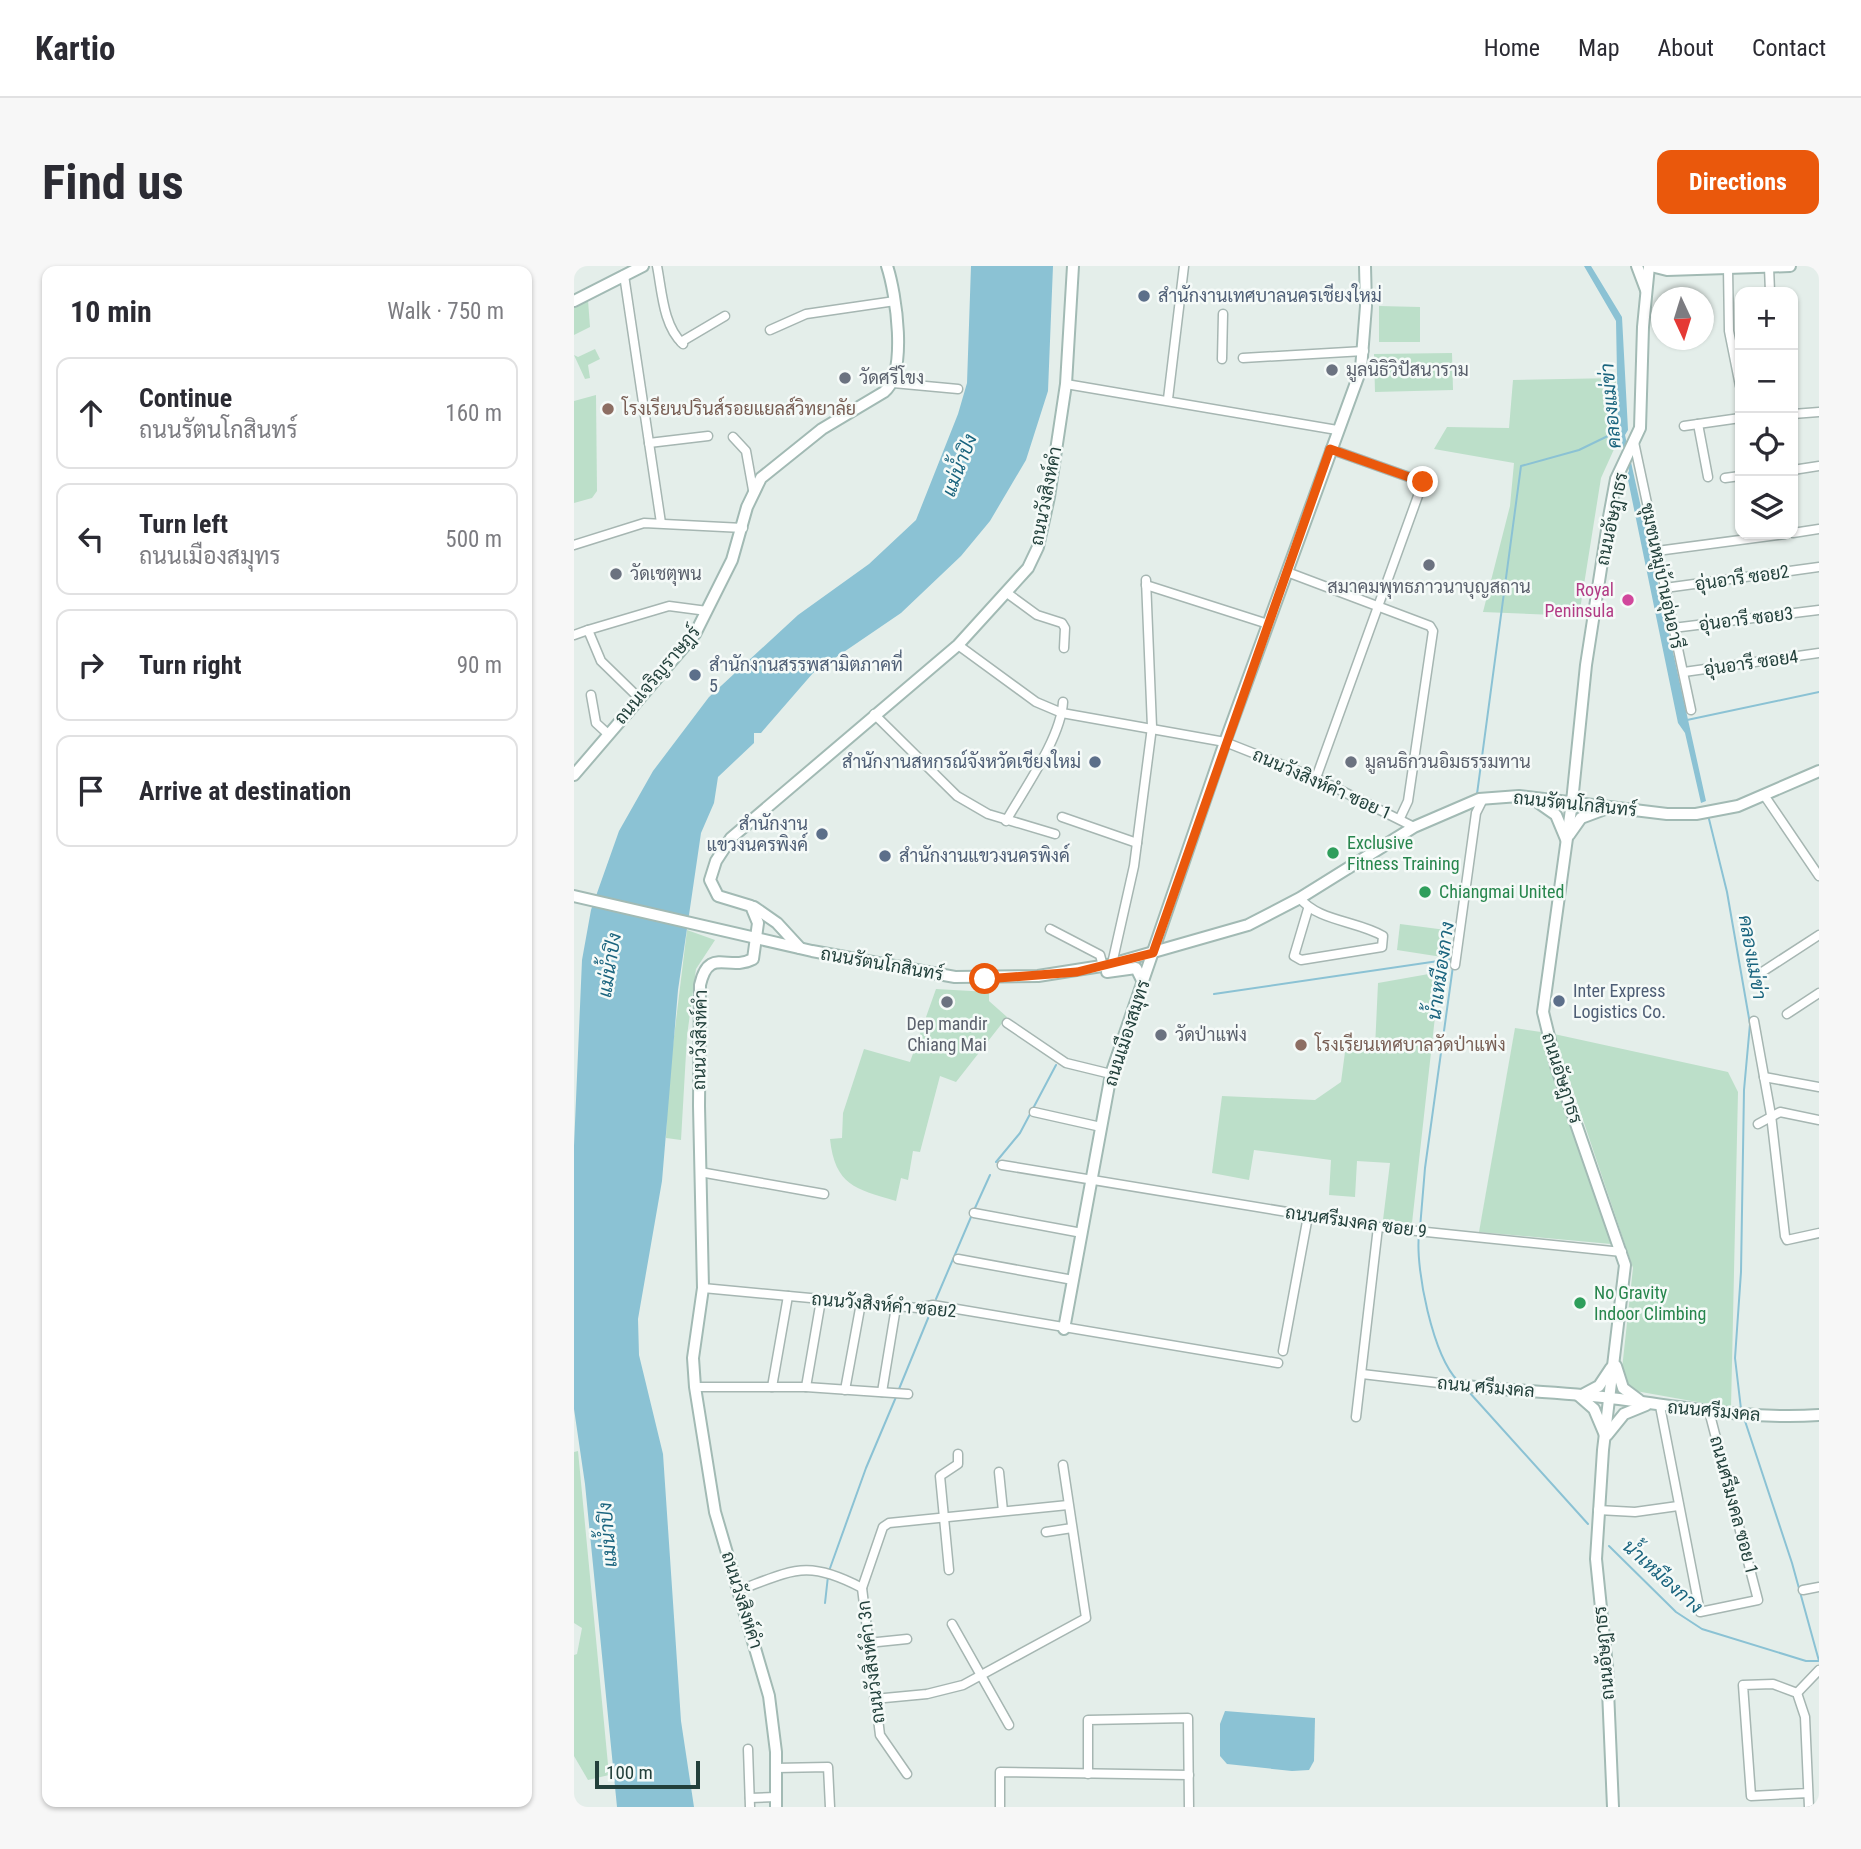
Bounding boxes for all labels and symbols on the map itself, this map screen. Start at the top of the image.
place label: สำนักงานเทศบาลนครเชียงใหม่ [1158,283,1382,306]
north arrow [1651,287,1714,350]
marker: สำนักงานเทศบาลนครเชียงใหม่ [1136,288,1152,304]
place label: มูลนิธิวิปัสนาราม [1346,359,1469,383]
marker: มูลนิธิวิปัสนาราม [1324,362,1340,378]
water label: คลองแม่ข่า [1595,362,1626,450]
place label: วัดศรีโขง [859,365,924,388]
marker: วัดศรีโขง [837,370,853,386]
place label: โรงเรียนปรินส์รอยแยลส์วิทยาลัย [621,396,856,419]
marker: โรงเรียนปรินส์รอยแยลส์วิทยาลัย [600,401,616,417]
water label: แม่น้ำปิง [933,429,982,500]
street label: ถนนวังสิงห์คำ [1024,444,1065,547]
route end [1407,466,1438,497]
street label: ถนนอัษฎาธร [1591,470,1634,568]
street label: ชุมชนหมู่บ้านอุ่นอารี [1634,501,1690,652]
marker: สมาคมพุทธภาวนาบุญสถาน [1421,557,1437,573]
street label: อุ่นอารี ซอย2 [1693,559,1791,596]
place label: วัดเชตุพน [630,563,702,586]
marker: วัดเชตุพน [608,566,624,582]
place label: สมาคมพุทธภาวนาบุญสถาน [1327,576,1531,599]
place label: Royal Peninsula [1544,579,1614,621]
marker: Royal Peninsula [1620,592,1636,608]
street label: อุ่นอารี ซอย3 [1697,600,1795,637]
street label: ถนนเจริญราษฎร์ [608,620,706,729]
street label: อุ่นอารี ซอย4 [1702,644,1800,681]
place label: สำนักงานสรรพสามิตภาคที่ 5 [709,649,903,696]
marker: สำนักงานสรรพสามิตภาคที่ 5 [687,667,703,683]
street label: ถนนวังสิงห์คำ ซอย 1 [1250,742,1396,824]
place label: สำนักงานสหกรณ์จังหวัดเชียงใหม่ [842,749,1081,772]
place label: มูลนธิกวนอิมธรรมทาน [1365,751,1531,775]
marker: สำนักงานสหกรณ์จังหวัดเชียงใหม่ [1087,754,1103,770]
marker: มูลนธิกวนอิมธรรมทาน [1343,754,1359,770]
street label: ถนนรัตนโกสินทร์ [1512,785,1638,820]
place label: สำนักงาน แขวงนครพิงค์ [706,813,808,855]
marker: สำนักงาน แขวงนครพิงค์ [814,826,830,842]
place label: Exclusive Fitness Training [1347,832,1460,874]
place label: สำนักงานแขวงนครพิงค์ [899,843,1070,866]
marker: Exclusive Fitness Training [1325,845,1341,861]
marker: สำนักงานแขวงนครพิงค์ [877,848,893,864]
place label: Chiangmai United [1439,881,1564,902]
marker: Chiangmai United [1417,884,1433,900]
water label: คลองแม่ข่า [1734,913,1771,1001]
water label: น้ำเหมืองกาง [1418,919,1459,1022]
water label: แม่น้ำปิง [589,930,626,999]
street label: ถนนรัตนโกสินทร์ [819,940,946,985]
route start [969,963,1000,994]
street label: ถนนเมืองสมุทร [1098,976,1156,1089]
place label: Inter Express Logistics Co. [1573,980,1666,1022]
street label: ถนนวังสิงห์คำ [686,990,711,1090]
marker: Inter Express Logistics Co. [1551,993,1567,1009]
marker: Dep mandir Chiang Mai [939,994,955,1010]
place label: Dep mandir Chiang Mai [906,1013,988,1055]
place label: วัดป่าแพ่ง [1175,1023,1247,1045]
marker: วัดป่าแพ่ง [1153,1027,1169,1043]
street label: ถนนอัษฎาธร [1536,1030,1587,1127]
place label: โรงเรียนเทศบาลวัดป่าแพ่ง [1314,1032,1506,1055]
marker: โรงเรียนเทศบาลวัดป่าแพ่ง [1293,1037,1309,1053]
street label: ถนนศรีมงคล ซอย 9 [1284,1199,1428,1242]
place label: No Gravity Indoor Climbing [1594,1282,1706,1324]
street label: ถนนวังสิงห์คำ ซอย2 [811,1286,958,1321]
marker: No Gravity Indoor Climbing [1572,1295,1588,1311]
street label: ถนน ศรีมงคล [1437,1370,1536,1401]
street label: ถนนศรีมงคล [1667,1394,1762,1425]
street label: ถนนศรีมงคล ซอย 1 [1706,1433,1765,1576]
water label: แม่น้ำปิง [589,1501,622,1569]
water label: น้ำเหมืองกาง [1618,1532,1710,1618]
street label: ถนนวังสิงห์คำ [718,1548,769,1651]
street label: ถนนวังสิงห์คำ 3ก [851,1599,888,1725]
street label: ถนนอัษฎาธร [1589,1605,1620,1701]
scale bar [595,1758,700,1790]

